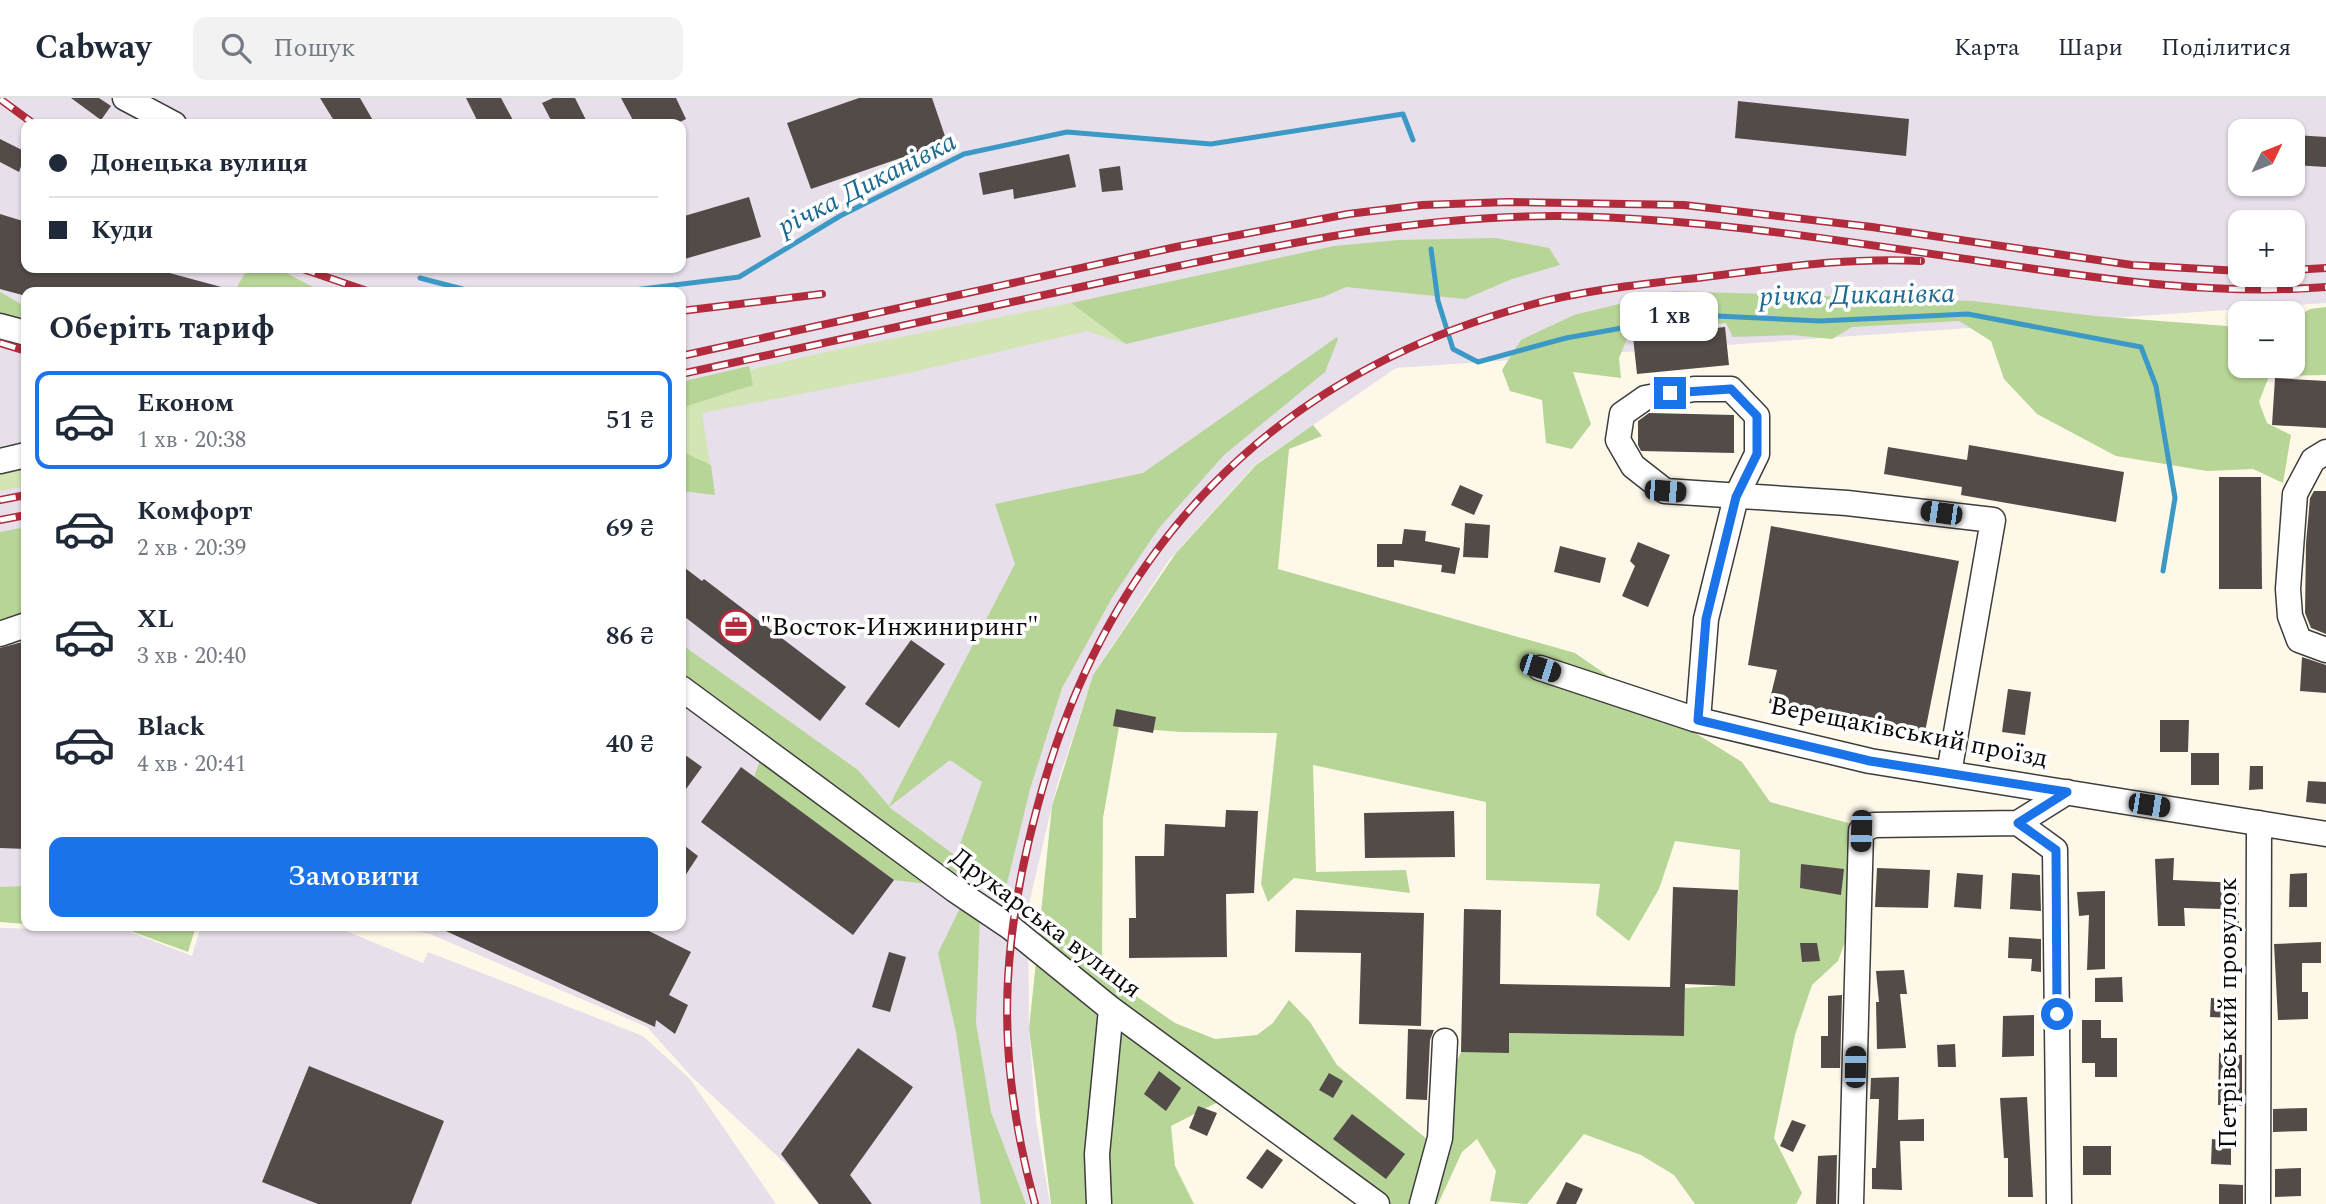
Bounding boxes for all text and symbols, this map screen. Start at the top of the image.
search box [193,17,683,80]
text: Cabway [35,23,151,73]
text: Пошук [273,28,355,68]
icon: search [217,29,255,67]
text: Карта [1954,30,2020,66]
text: Шари [2058,30,2123,66]
text: Поділитися [2161,30,2291,66]
north arrow [2228,119,2305,196]
map controls [2228,119,2305,378]
water label: річка Диканівка [769,120,964,248]
text: Донецька вулиця [91,143,308,183]
text: Куди [91,210,153,250]
button: + [2228,210,2305,287]
water label: річка Диканівка [1758,272,1955,318]
callout: 1 хв [1621,292,1719,341]
text: 1 хв [1648,299,1690,334]
button: − [2228,301,2305,378]
text: Оберіть тариф [49,304,275,353]
route end [1654,377,1686,409]
text: Економ [137,383,234,423]
icon: car [53,389,116,452]
text: 51 ₴ [606,400,654,440]
text: 1 хв · 20:38 [137,423,246,458]
car [1644,479,1687,503]
text: Комфорт [137,491,252,531]
icon: car [53,497,116,560]
car [1919,500,1964,526]
text: 69 ₴ [606,508,654,548]
text: 2 хв · 20:39 [137,531,246,566]
text: XL [137,599,174,639]
icon: car [53,605,116,668]
place label: "Восток-Инжиниринг" [760,607,1039,647]
office icon: "Восток-Инжиниринг" [717,608,755,646]
text: 86 ₴ [606,616,654,656]
text: 3 хв · 20:40 [137,639,246,674]
car [1517,652,1564,684]
street label: Верещаківський проїзд [1767,685,2051,779]
text: Black [137,707,205,747]
icon: car [53,713,116,776]
text: 40 ₴ [606,724,654,764]
text: 4 хв · 20:41 [137,747,246,782]
car [2127,791,2172,819]
car [1850,810,1873,852]
button: Замовити [49,837,658,917]
street label: Друкарська вулиця [942,838,1150,1008]
street label: Петрівський провулок [2208,877,2248,1149]
route start [2041,998,2073,1030]
car [1845,1046,1866,1088]

